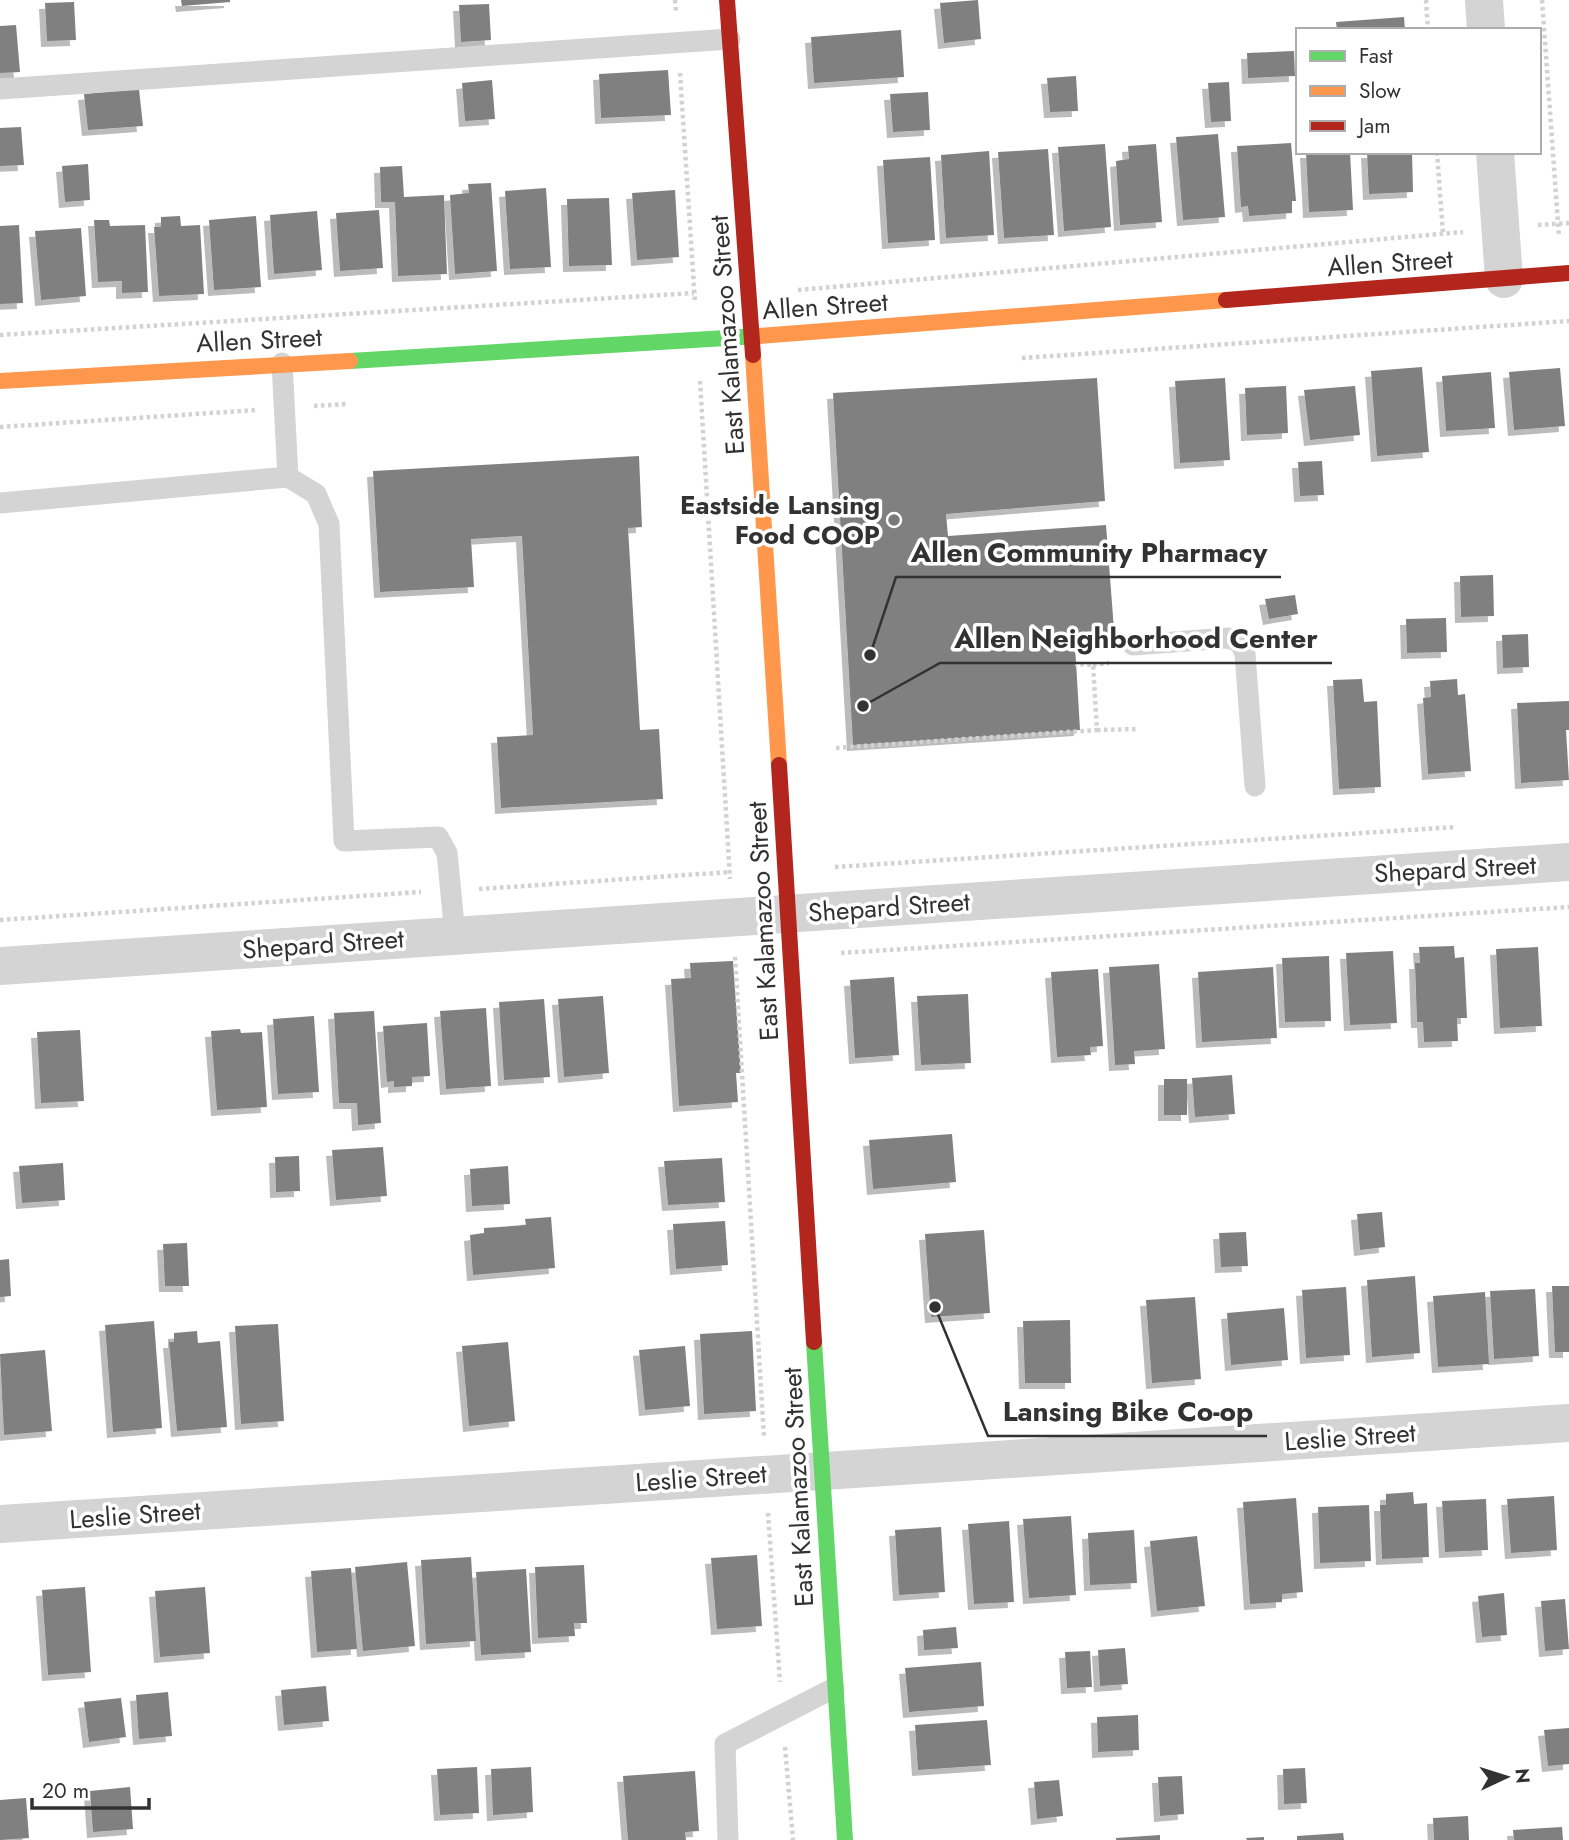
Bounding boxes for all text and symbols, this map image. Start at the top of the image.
legend [1296,28,1541,154]
text: Fast [1359,41,1392,71]
text: Slow [1359,76,1401,106]
text: Jam [1356,111,1391,141]
street label: East Kalamazoo Street [700,213,754,456]
street label: Allen Street [1326,240,1455,286]
street label: Allen Street [761,283,890,329]
street label: Allen Street [195,318,324,362]
place label: Eastside Lansing Food COOP [680,486,880,554]
marker: Eastside Lansing Food COOP [886,512,902,528]
callout: Allen Community Pharmacy [896,528,1281,577]
text: Allen Community Pharmacy [910,532,1268,573]
callout: Allen Neighborhood Center [940,614,1332,663]
text: Allen Neighborhood Center [953,618,1318,659]
street label: East Kalamazoo Street [738,800,788,1042]
street label: Shepard Street [1373,846,1538,892]
street label: Shepard Street [807,882,972,932]
street label: Shepard Street [241,919,406,969]
street label: East Kalamazoo Street [773,1366,823,1608]
callout: Lansing Bike Co-op [988,1387,1267,1436]
text: Lansing Bike Co-op [1003,1391,1253,1432]
street label: Leslie Street [1283,1413,1418,1461]
street label: Leslie Street [634,1454,769,1502]
street label: Leslie Street [68,1491,203,1539]
north arrow [1471,1742,1541,1812]
scale bar [32,1766,149,1810]
text: N [1508,1767,1536,1784]
text: 20 m [42,1776,89,1806]

